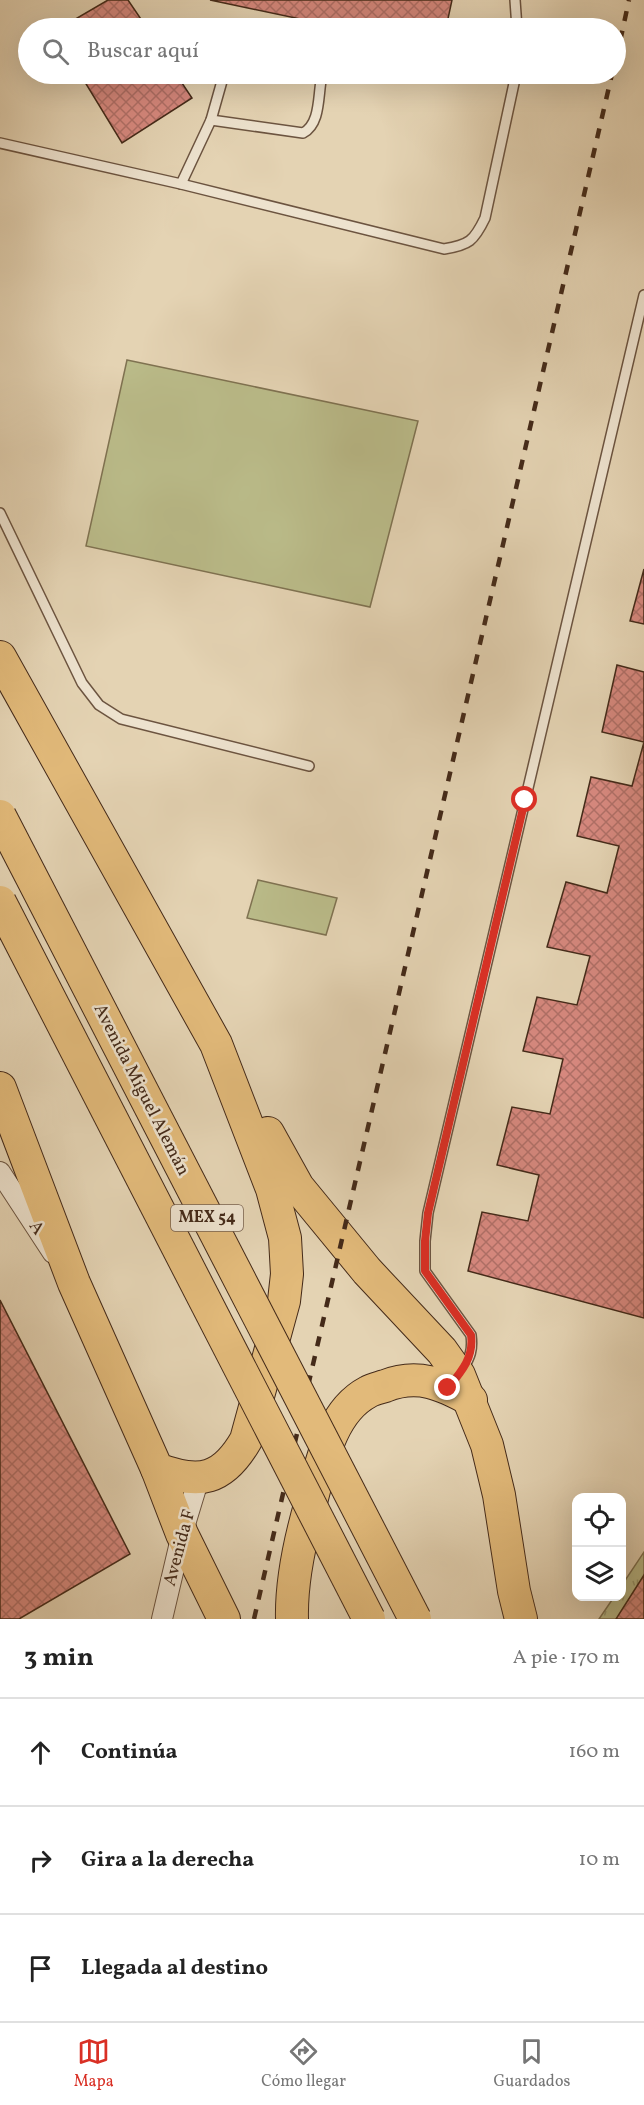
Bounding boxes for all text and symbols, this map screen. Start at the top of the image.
search box [18,18,626,84]
icon: search [39,35,72,68]
text: Buscar aquí [87,36,199,67]
route start [511,786,537,812]
street label: Avenida Miguel Alemán [87,1000,195,1180]
road number: MEX 54 [171,1205,243,1231]
street label: A [22,1216,50,1241]
route end [434,1374,460,1400]
map controls [572,1493,626,1601]
button: locate [572,1493,626,1547]
street label: Avenida F [158,1507,202,1589]
button: layers [572,1547,626,1601]
text: 3 min [24,1640,94,1676]
text: A pie · 170 m [513,1644,620,1672]
icon: ahead [24,1736,57,1769]
text: Continúa [81,1737,178,1768]
text: 160 m [568,1738,620,1766]
icon: right [24,1844,57,1877]
text: Gira a la derecha [81,1845,254,1876]
text: 10 m [579,1846,620,1874]
icon: arrive [24,1952,57,1985]
text: Llegada al destino [81,1953,268,1984]
tab: Mapa [74,2035,114,2093]
tab: Cómo llegar [261,2035,346,2093]
tab: Guardados [493,2035,570,2093]

